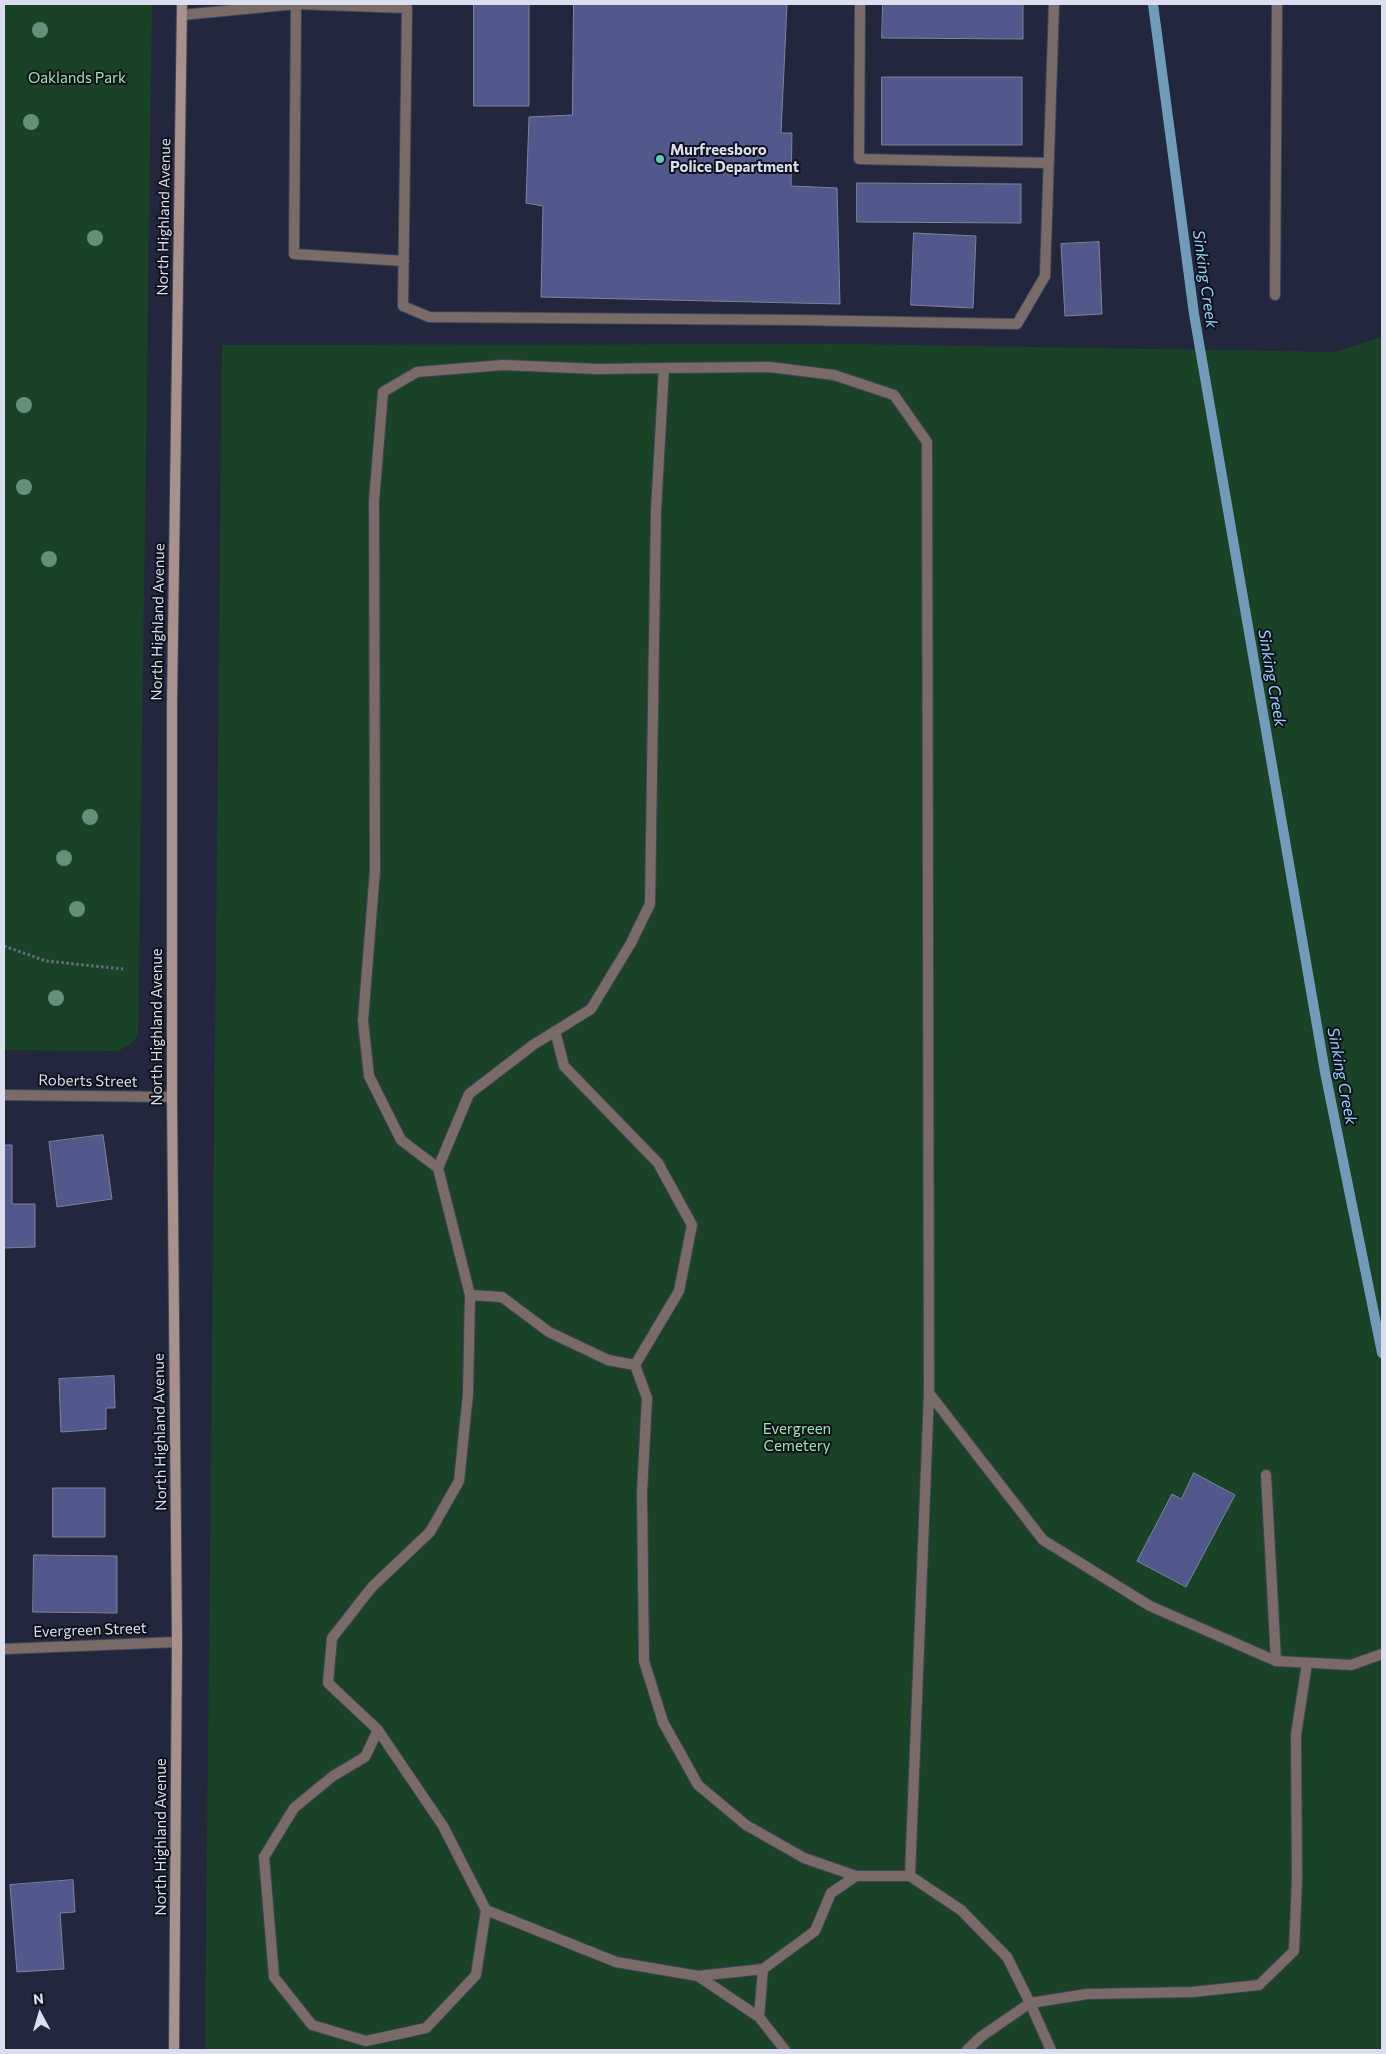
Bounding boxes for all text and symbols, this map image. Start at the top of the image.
park label: Oaklands Park [28,69,126,87]
street label: North Highland Avenue [154,138,174,296]
place label: Murfreesboro Police Department [670,141,799,176]
marker: Murfreesboro Police Department [654,153,666,165]
water label: Sinking Creek [1189,229,1221,329]
street label: North Highland Avenue [148,543,168,701]
water label: Sinking Creek [1254,628,1290,728]
street label: North Highland Avenue [148,948,166,1106]
water label: Sinking Creek [1323,1026,1361,1126]
street label: Roberts Street [38,1071,138,1091]
street label: North Highland Avenue [150,1353,170,1511]
park label: Evergreen Cemetery [763,1420,831,1455]
street label: Evergreen Street [33,1619,147,1641]
street label: North Highland Avenue [152,1758,170,1916]
north arrow [15,1989,65,2039]
text: N [32,1990,44,2008]

